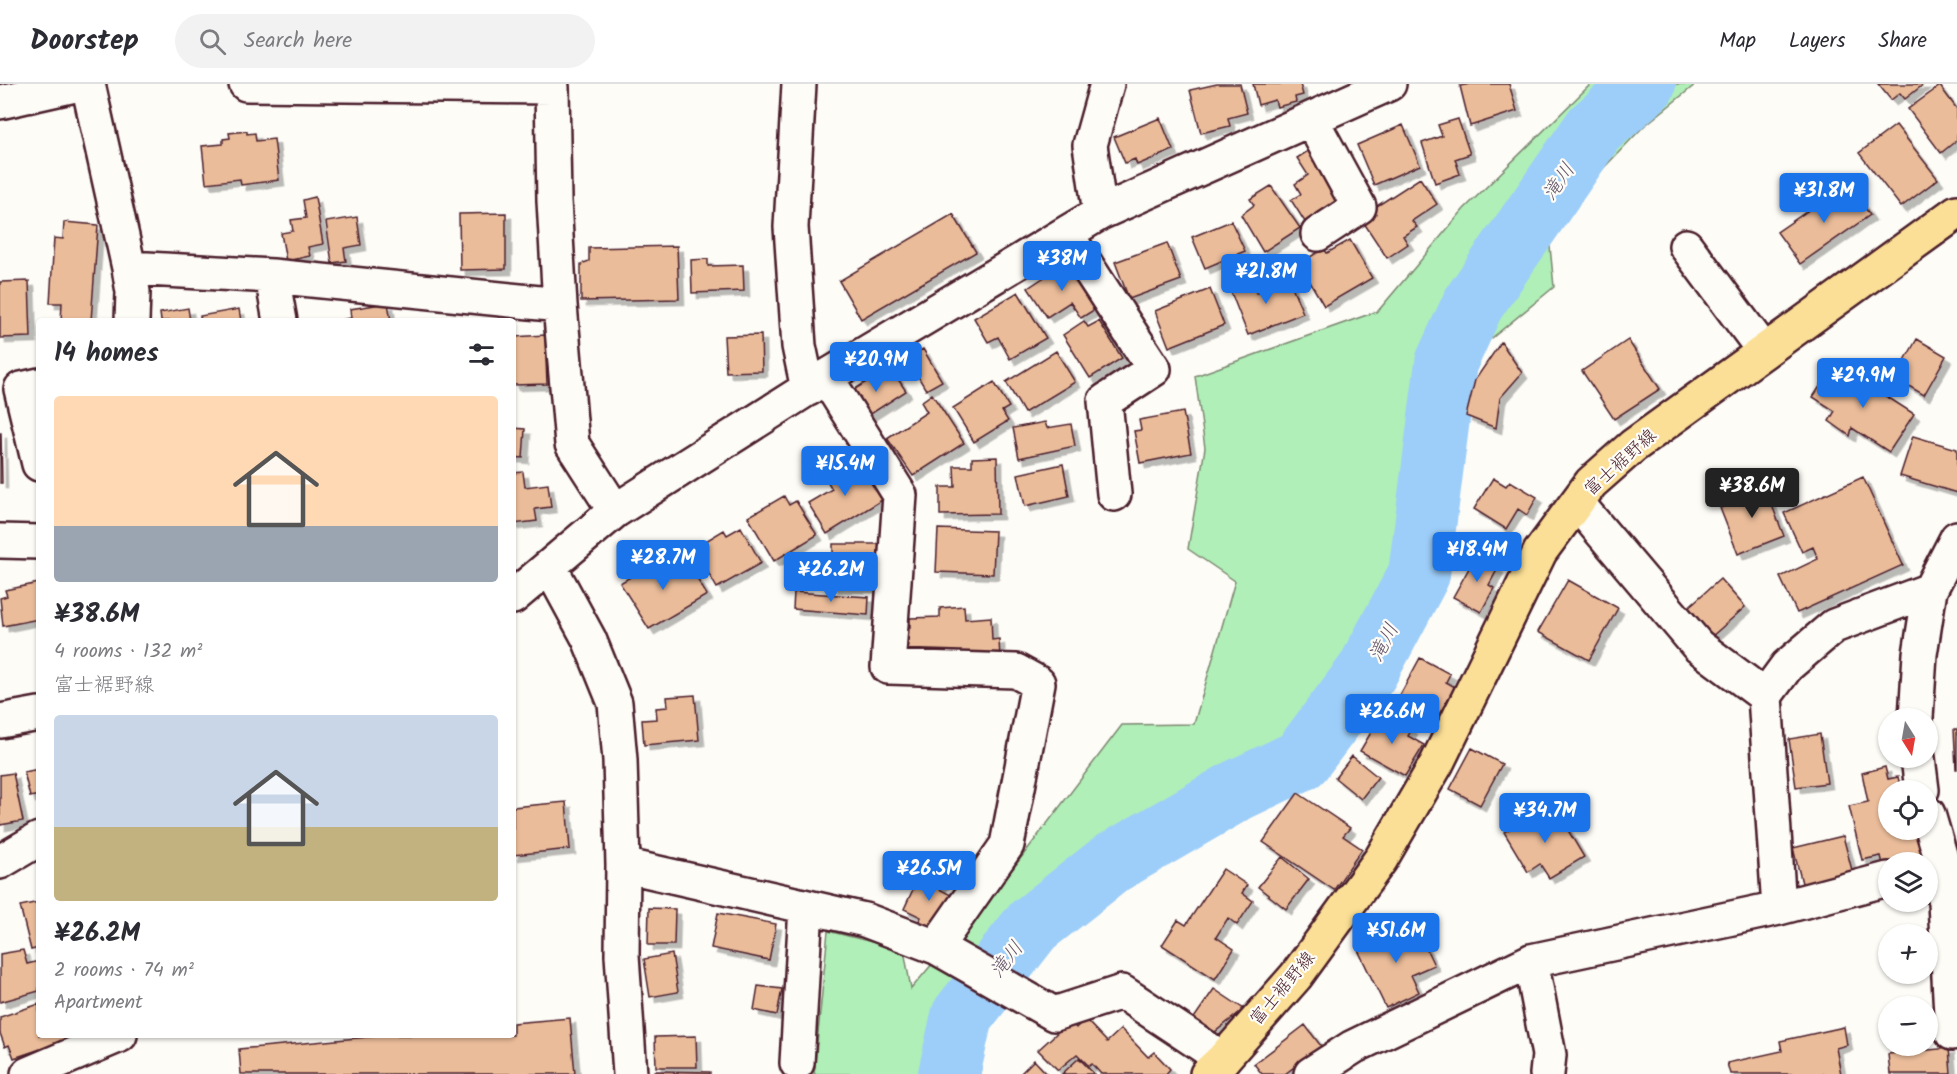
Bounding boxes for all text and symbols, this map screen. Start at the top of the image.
search box [175,14,595,68]
text: Doorstep [30,19,139,64]
text: Search here [244,24,352,59]
icon: search [196,25,229,58]
text: Map [1719,25,1756,58]
text: Layers [1789,25,1845,58]
text: Share [1878,25,1927,58]
water label: 滝川 [1535,157,1584,208]
pin: ¥31.8M [1775,173,1873,224]
text: ¥31.8M [1794,176,1854,208]
pin: ¥38M [1026,241,1098,292]
text: ¥38M [1037,244,1087,276]
pin: ¥21.8M [1217,254,1315,305]
text: ¥21.8M [1235,257,1297,289]
text: 14 homes [54,333,159,375]
icon: filters [465,338,498,371]
pin: ¥20.9M [827,342,925,393]
text: ¥20.9M [844,345,908,377]
pin: ¥29.9M [1814,358,1912,409]
text: ¥29.9M [1831,361,1895,393]
street label: 富士裾野線 [1578,422,1664,504]
icon: home [222,435,330,543]
pin: ¥15.4M [796,446,894,497]
text: ¥15.4M [815,449,875,481]
pin: ¥38.6M [1703,468,1801,519]
text: ¥38.6M [1719,471,1785,503]
pin: ¥18.4M [1428,532,1526,583]
text: ¥18.4M [1447,535,1507,567]
pin: ¥28.7M [614,540,712,591]
text: ¥28.7M [630,543,696,575]
pin: ¥26.2M [782,552,880,603]
text: ¥26.2M [798,555,864,587]
text: ¥38.6M [54,594,139,636]
water label: 滝川 [1361,618,1408,668]
text: 4 rooms · 132 m² [54,636,202,668]
text: 富士裾野線 [54,670,154,702]
pin: ¥26.6M [1343,694,1441,745]
text: ¥26.6M [1359,697,1425,729]
north arrow [1878,708,1938,768]
map controls [1878,708,1938,1056]
icon: home [222,754,330,862]
button: locate [1878,780,1938,840]
pin: ¥34.7M [1496,793,1594,844]
text: ¥34.7M [1513,796,1577,828]
pin: ¥26.5M [880,851,978,902]
button: layers [1878,852,1938,912]
text: ¥26.5M [897,854,961,886]
text: ¥26.2M [54,913,140,955]
pin: ¥51.6M [1347,913,1445,964]
text: ¥51.6M [1366,916,1426,948]
button: + [1878,924,1938,984]
water label: 滝川 [983,935,1032,986]
street label: 富士裾野線 [1243,945,1323,1033]
text: 2 rooms · 74 m² [54,955,194,987]
text: Apartment [54,987,143,1019]
button: − [1878,996,1938,1056]

